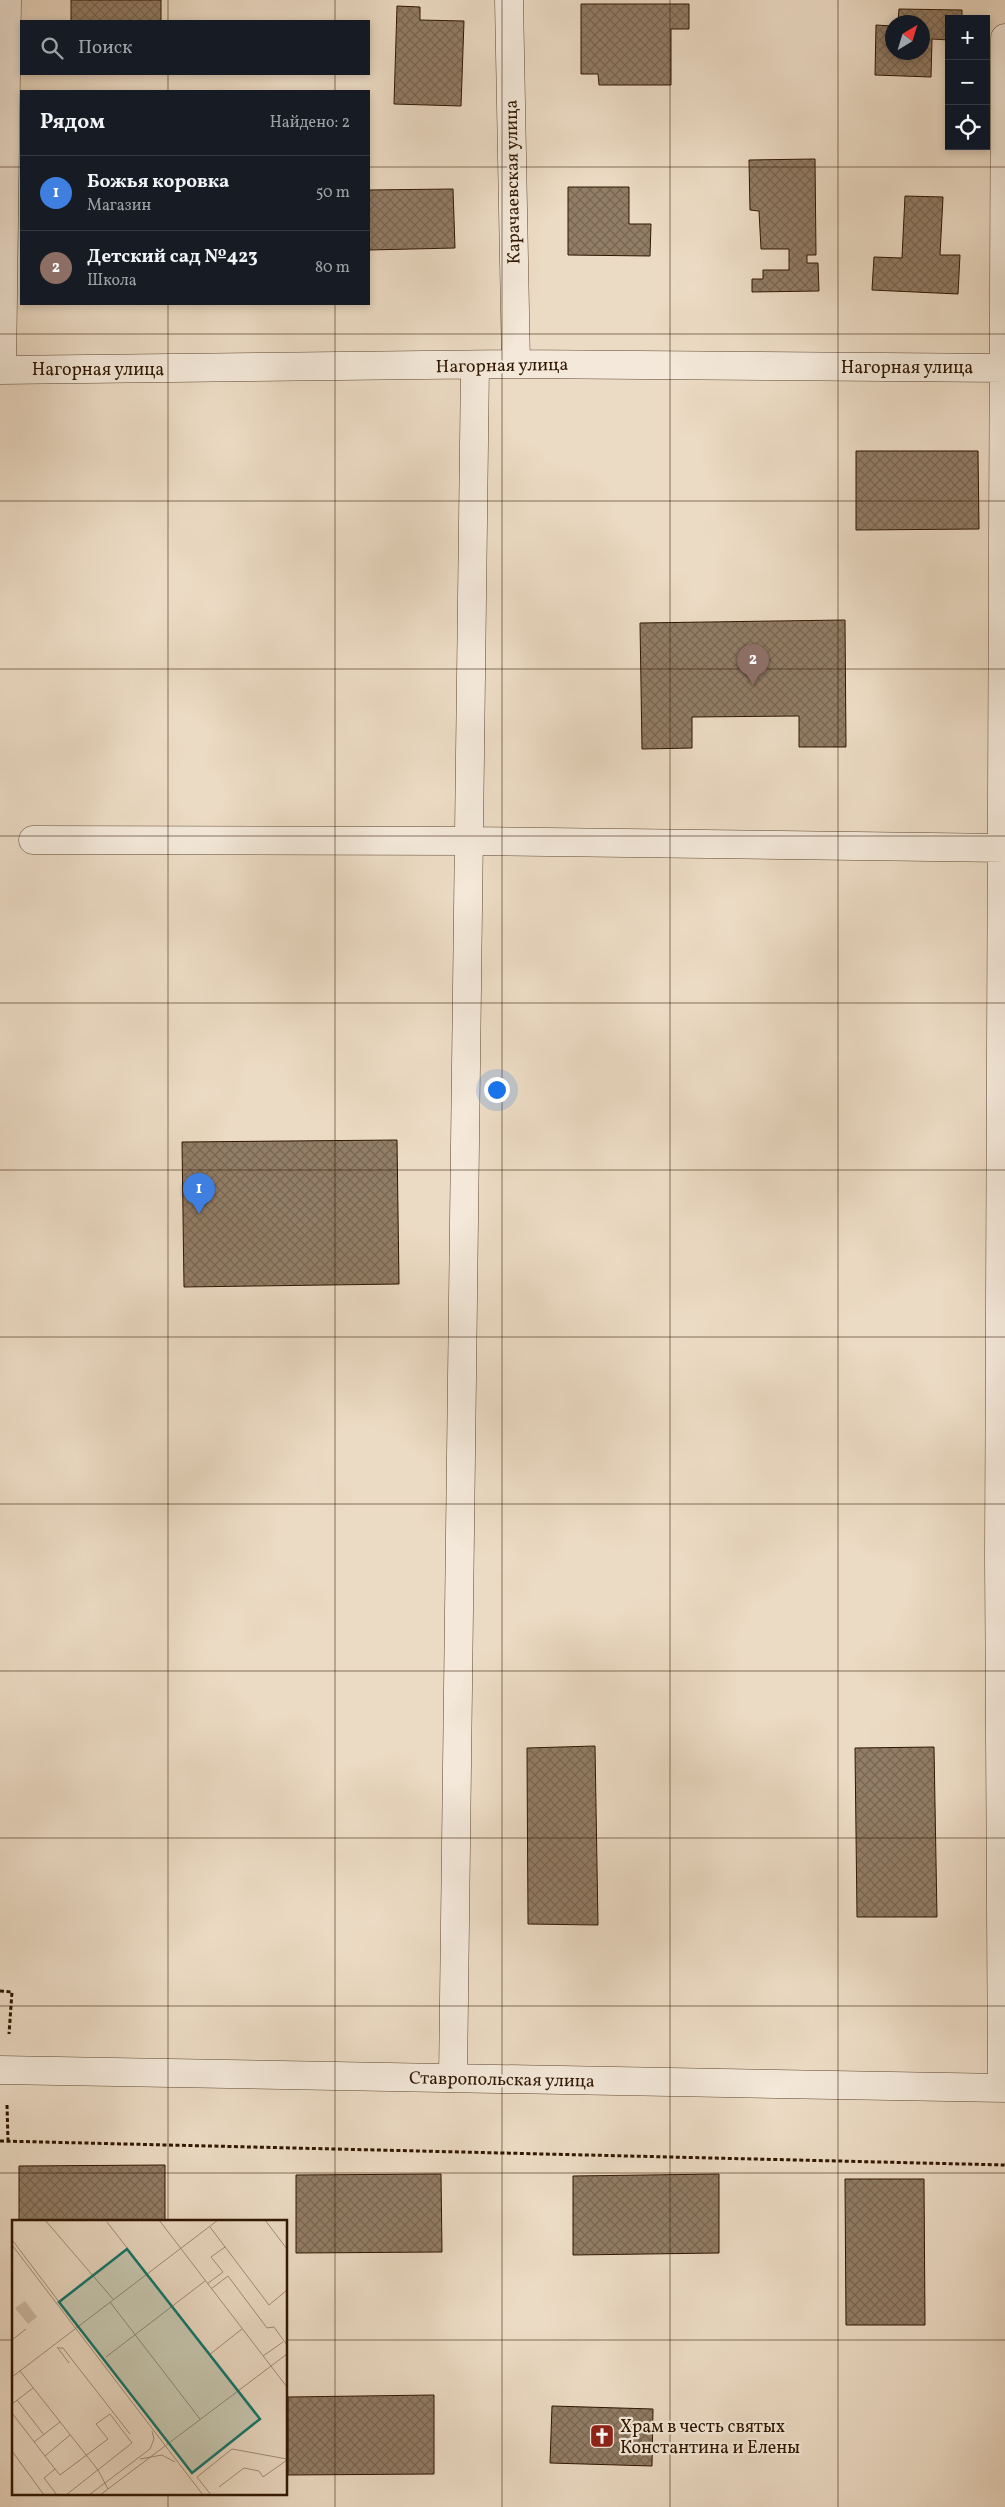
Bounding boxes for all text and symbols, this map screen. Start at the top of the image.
north arrow [885,15,930,60]
map controls [945,15,990,150]
button: + [945,15,990,60]
search box [20,20,370,75]
icon: search [38,34,66,62]
text: Поиск [78,35,132,61]
button: − [945,60,990,105]
street label: Карачаевская улица [500,99,527,264]
button: locate [945,105,990,150]
text: Рядом [40,108,105,137]
text: Найдено: 2 [270,112,350,134]
text: Божья коровка [87,169,229,195]
text: 1 [53,182,59,204]
text: 50 m [316,182,350,204]
text: Магазин [87,195,151,217]
text: Детский сад №423 [87,244,258,270]
text: 2 [52,257,60,279]
text: 80 m [315,257,350,279]
text: Школа [87,270,137,292]
street label: Нагорная улица [436,353,569,380]
street label: Нагорная улица [841,356,973,381]
street label: Нагорная улица [32,358,164,383]
pin: 2 [737,644,769,685]
your location [484,1077,510,1103]
pin: 1 [183,1173,215,1214]
street label: Ставропольская улица [409,2066,595,2095]
inset map [12,2220,288,2494]
place label: Храм в честь святых Константина и Елены [620,2415,800,2461]
church icon: Храм в честь святых Константина и Елены [589,2423,615,2449]

